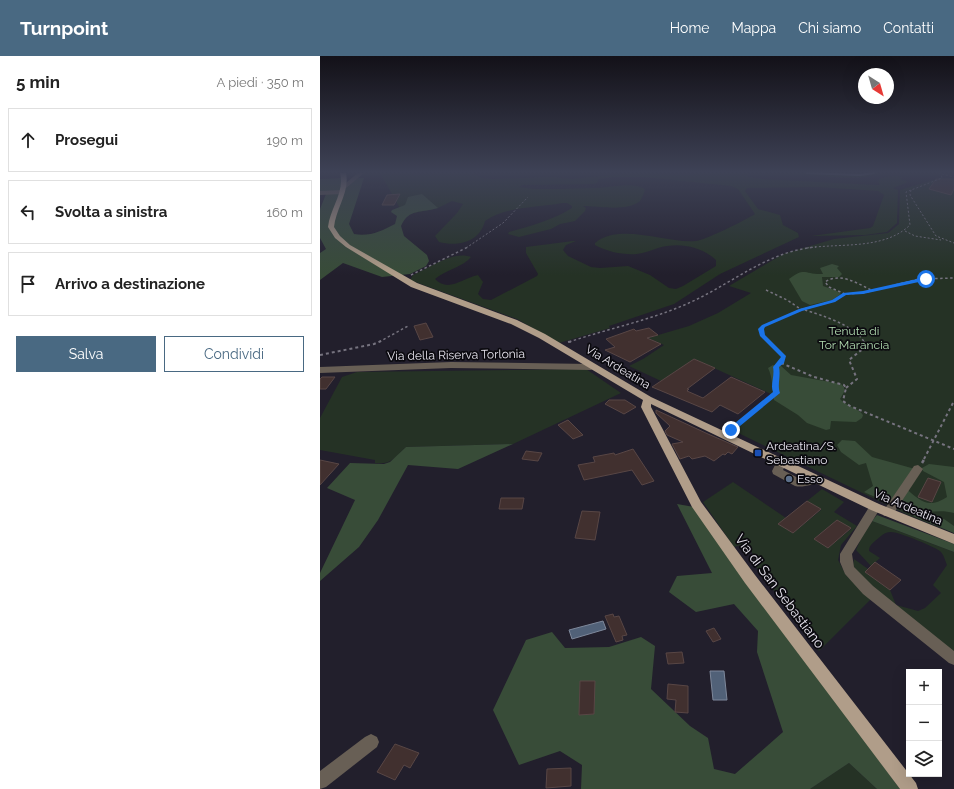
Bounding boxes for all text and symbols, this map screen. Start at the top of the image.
text: Turnpoint [20,17,108,39]
text: Home [670,20,709,36]
text: Mappa [731,20,776,36]
text: Chi siamo [798,20,861,36]
text: Contatti [883,20,934,36]
north arrow [858,68,894,104]
text: 5 min [16,72,60,92]
text: A piedi · 350 m [217,75,304,90]
icon: ahead [17,129,39,151]
text: Prosegui [55,131,118,149]
text: 190 m [267,133,303,148]
icon: left [17,201,39,223]
text: Svolta a sinistra [55,203,167,221]
text: 160 m [266,205,303,220]
route start [917,270,935,288]
icon: arrive [17,273,39,295]
text: Arrivo a destinazione [55,275,205,293]
park label: Tenuta di Tor Marancia [819,324,889,352]
button: Salva [16,336,156,372]
button: Condividi [164,336,304,372]
street label: Via Ardeatina [583,342,653,392]
street label: Via della Riserva Torlonia [387,347,525,363]
route end [722,421,740,439]
place label: Ardeatina/S. Sebastiano [766,439,836,467]
marker: Ardeatina/S. Sebastiano [753,448,763,458]
place label: Esso [797,472,823,486]
marker: Esso [784,474,794,484]
street label: Via Ardeatina [872,486,944,528]
street label: Via di San Sebastiano [732,531,828,651]
map controls [906,669,942,777]
button: + [906,669,942,705]
button: − [906,705,942,741]
button: layers [906,741,942,777]

